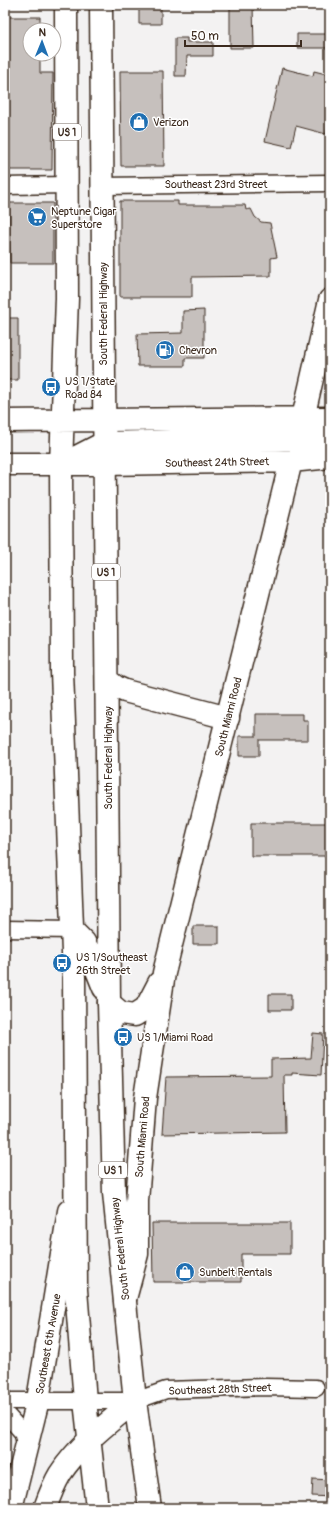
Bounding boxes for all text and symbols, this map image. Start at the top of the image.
north arrow [22,22,62,62]
scale bar [185,22,301,48]
text: N [38,26,47,39]
text: 50 m [191,29,219,44]
shop icon: Verizon [128,111,150,133]
place label: Verizon [153,116,189,129]
road number: US 1 [53,124,81,140]
street label: Southeast 23rd Street [165,178,268,191]
place label: Neptune Cigar Superstore [51,205,116,231]
supermarket icon: Neptune Cigar Superstore [26,206,48,228]
street label: South Federal Highway [97,262,110,366]
fuel station icon: Chevron [154,339,176,361]
place label: Chevron [179,344,217,357]
place label: US 1/State Road 84 [65,375,115,401]
bus stop icon: US 1/State Road 84 [40,376,62,398]
street label: Southeast 24th Street [165,455,270,470]
road number: US 1 [92,564,120,580]
street label: South Miami Road [212,676,245,758]
street label: South Federal Highway [102,706,115,810]
place label: US 1/Southeast 26th Street [76,951,148,977]
bus stop icon: US 1/Southeast 26th Street [51,952,73,974]
bus stop icon: US 1/Miami Road [112,1026,134,1048]
place label: US 1/Miami Road [137,1031,213,1044]
street label: South Miami Road [132,1096,153,1178]
road number: US 1 [99,1162,127,1178]
street label: South Federal Highway [109,1197,132,1301]
shop icon: Sunbelt Rentals [174,1261,196,1283]
place label: Sunbelt Rentals [199,1266,272,1279]
street label: Southeast 6th Avenue [33,1292,64,1395]
street label: Southeast 28th Street [168,1381,272,1398]

